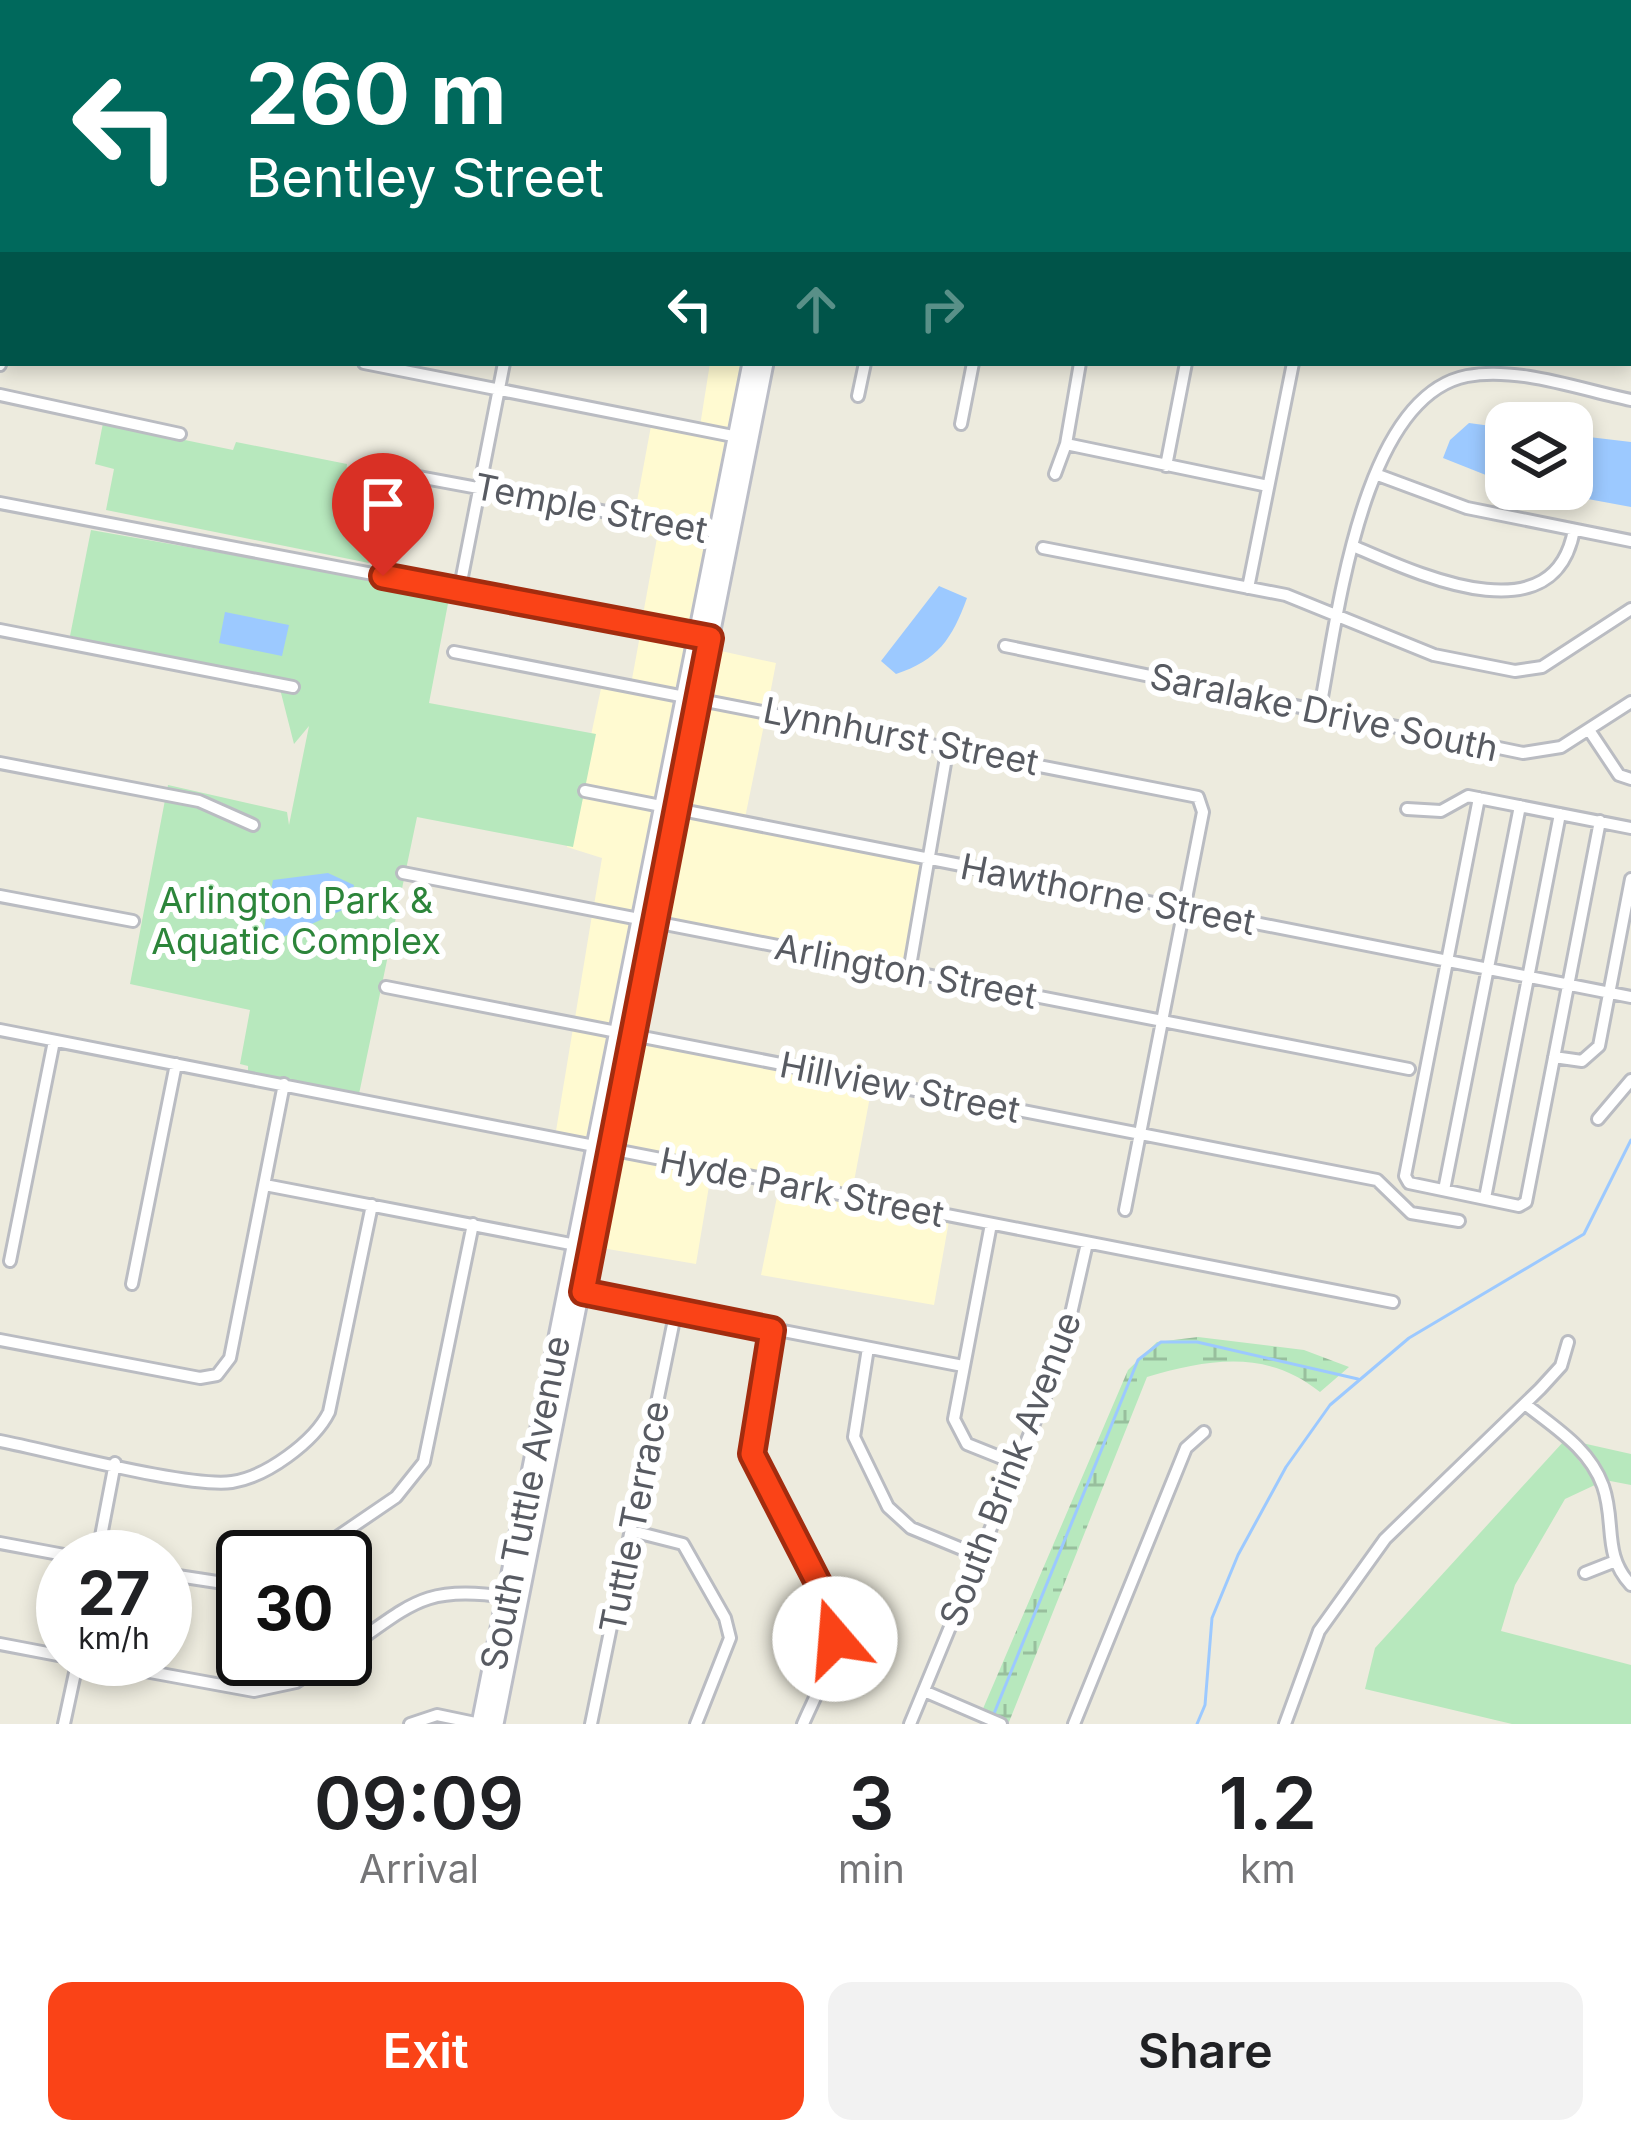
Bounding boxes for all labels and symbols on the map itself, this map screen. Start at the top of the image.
pin [332,453,434,576]
street label: Temple Street [471,464,711,552]
street label: Saralake Drive South [1146,654,1502,770]
street label: Lynnhurst Street [760,688,1042,784]
street label: Hawthorne Street [957,844,1259,944]
park label: Arlington Park & Aquatic Complex [151,878,441,963]
street label: Arlington Street [771,924,1041,1018]
street label: Hillview Street [776,1042,1024,1132]
street label: Hyde Park Street [656,1138,948,1236]
street label: South Brink Avenue [930,1306,1090,1632]
street label: South Tuttle Avenue [471,1332,579,1674]
street label: Tuttle Terrace [590,1397,678,1637]
speed limit sign: 30 [216,1530,372,1686]
position arrow [772,1576,898,1702]

